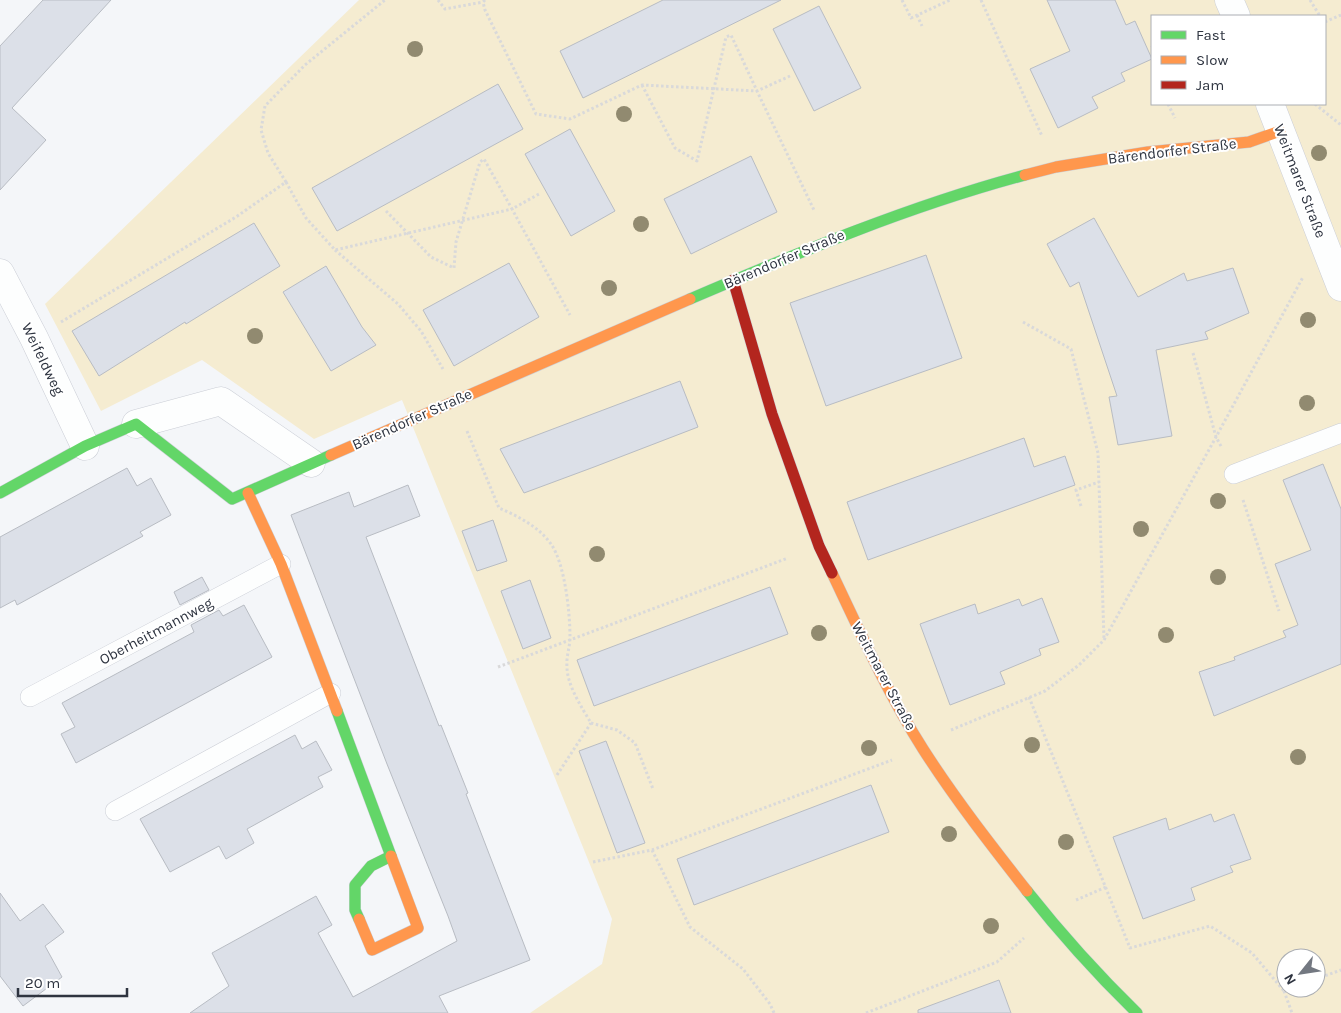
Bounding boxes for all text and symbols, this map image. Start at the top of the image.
legend [1151,15,1326,105]
text: Fast [1196,26,1226,44]
text: Slow [1196,51,1228,69]
text: Jam [1196,76,1224,94]
street label: Weitmarer Straße [1270,122,1330,240]
street label: Bärendorfer Straße [1107,134,1237,168]
street label: Bärendorfer Straße [721,225,847,293]
street label: Weifeldweg [18,320,68,399]
street label: Bärendorfer Straße [349,384,475,454]
street label: Oberheitmannweg [96,593,216,669]
street label: Weitmarer Straße [848,619,920,733]
north arrow [1276,948,1326,998]
scale bar [18,966,126,998]
text: N [1280,971,1300,988]
text: 20 m [25,974,60,992]

